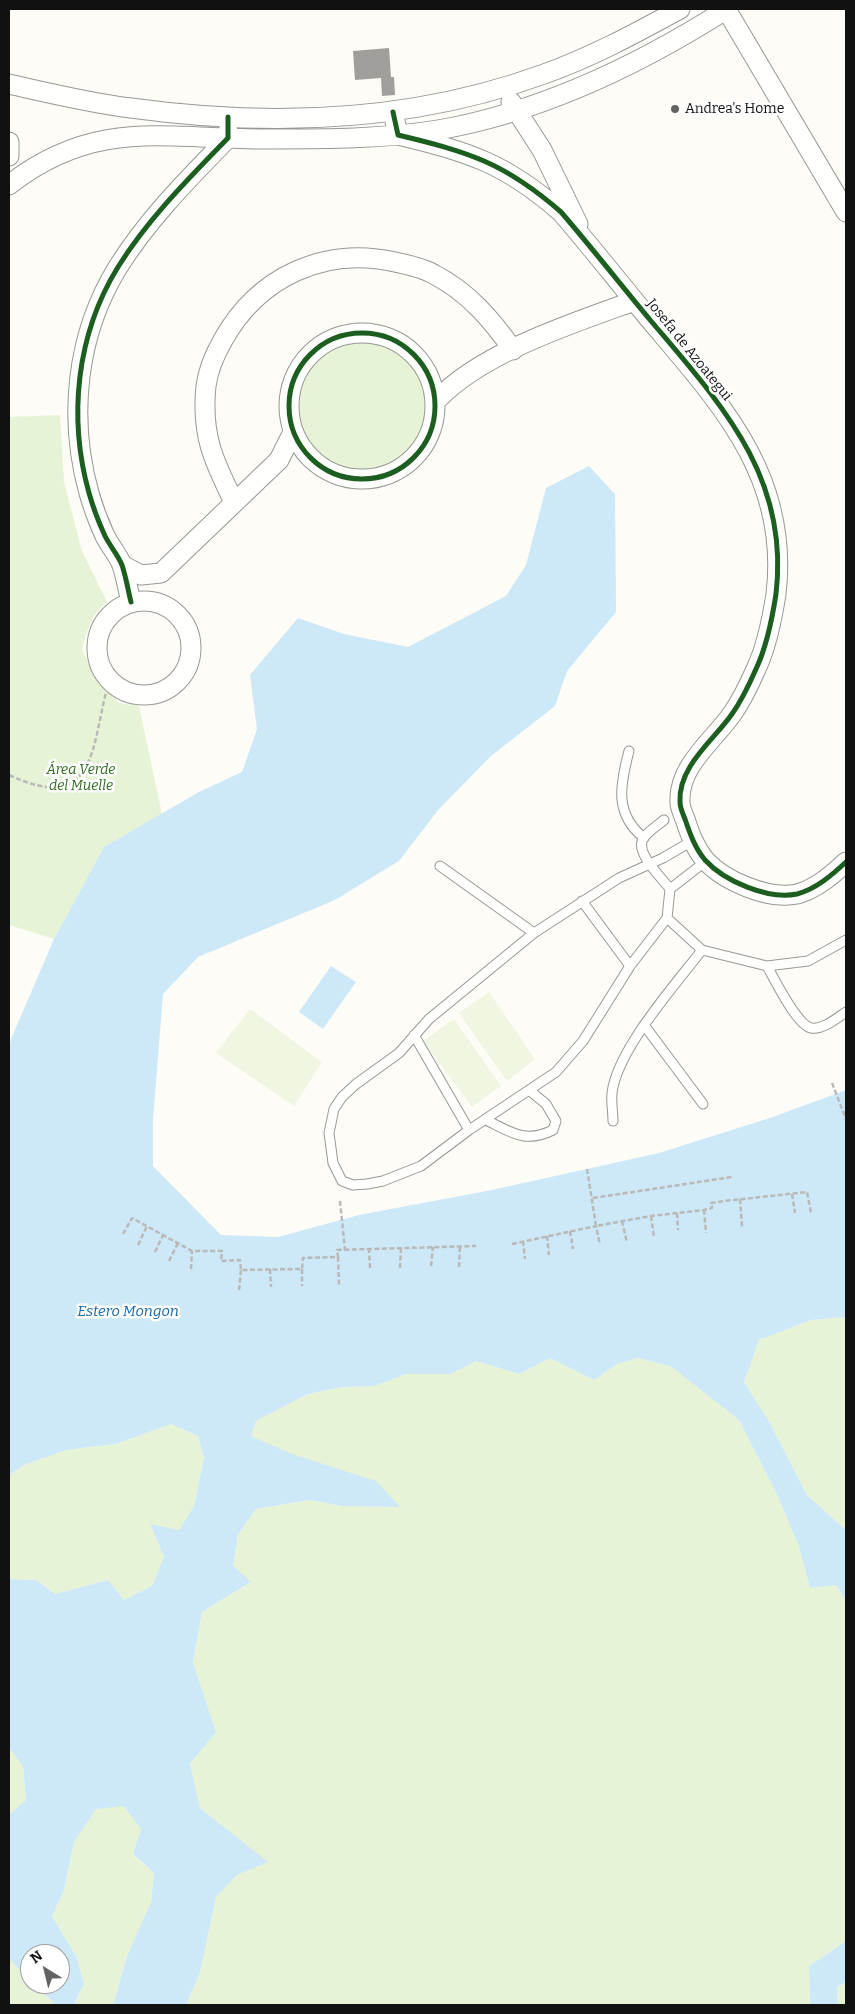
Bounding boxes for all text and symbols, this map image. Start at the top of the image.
place label: Andrea's Home [685,101,784,117]
marker: Andrea's Home [669,103,681,115]
street label: Josefa de Azoategui [643,296,735,404]
park label: Área Verde del Muelle [47,762,115,794]
water label: Estero Mongon [77,1303,179,1321]
north arrow [20,1944,70,1994]
text: N [27,1947,46,1967]

